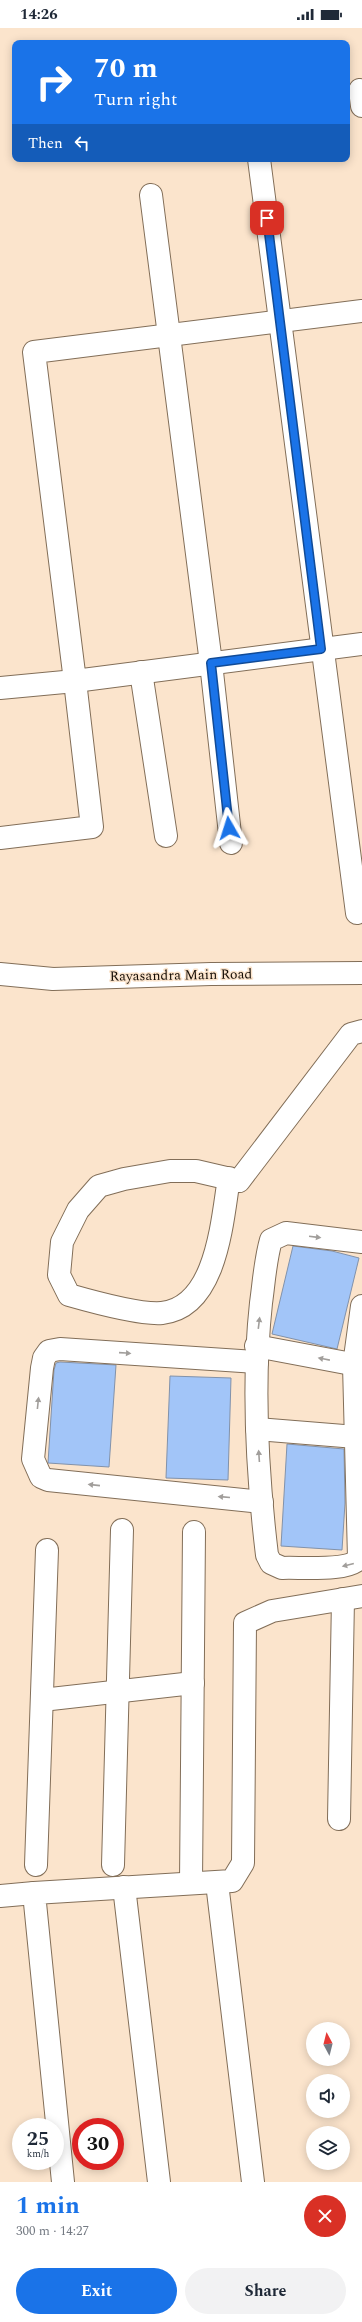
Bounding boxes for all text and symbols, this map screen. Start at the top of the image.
text: 14:26 [20,3,58,26]
text: 70 m [94,47,158,90]
icon: right [28,56,80,108]
text: Turn right [94,86,177,113]
text: Then [28,132,63,155]
icon: left [71,132,93,154]
pin [250,201,284,235]
icon: arrive [256,207,278,229]
position arrow [208,807,250,849]
street label: Rayasandra Main Road [110,963,253,987]
one-way arrow [309,1233,322,1240]
one-way arrow [256,1317,262,1329]
one-way arrow [119,1350,131,1357]
one-way arrow [318,1356,330,1362]
one-way arrow [35,1397,41,1409]
one-way arrow [256,1450,263,1462]
one-way arrow [88,1482,100,1488]
one-way arrow [218,1494,230,1501]
one-way arrow [342,1562,354,1568]
north arrow [306,2022,350,2066]
map controls [306,2022,350,2170]
button: sound [306,2074,350,2118]
speed limit sign: 30 [72,2118,124,2170]
text: 25 [27,2124,49,2154]
button: layers [306,2126,350,2170]
text: km/h [27,2146,49,2162]
text: 1 min [16,2188,80,2224]
button: close [304,2195,346,2237]
text: 300 m · 14:27 [16,2221,89,2241]
button: Exit [16,2268,177,2314]
button: Share [185,2268,346,2314]

